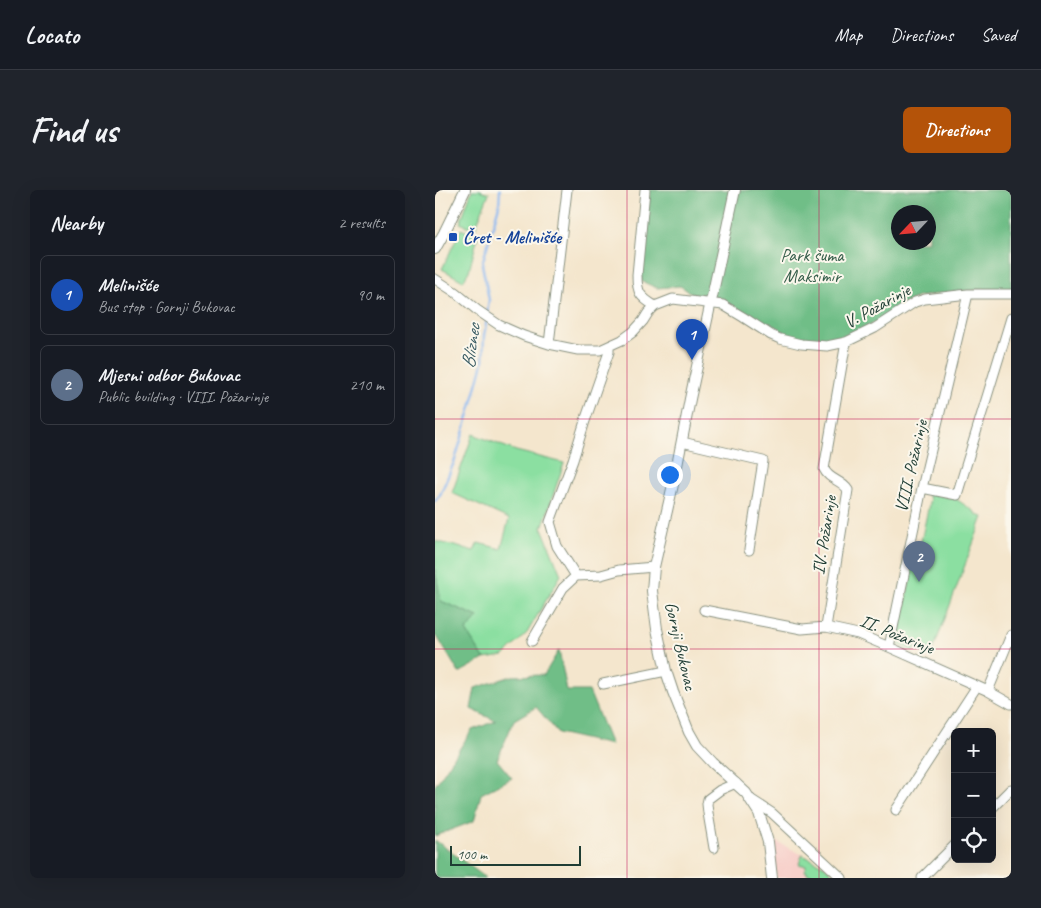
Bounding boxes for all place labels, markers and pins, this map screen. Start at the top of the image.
place label: Čret - Melinišće [463,226,563,248]
marker: Čret - Melinišće [447,231,459,243]
pin: 1 [676,319,708,360]
pin: 2 [903,541,935,582]

